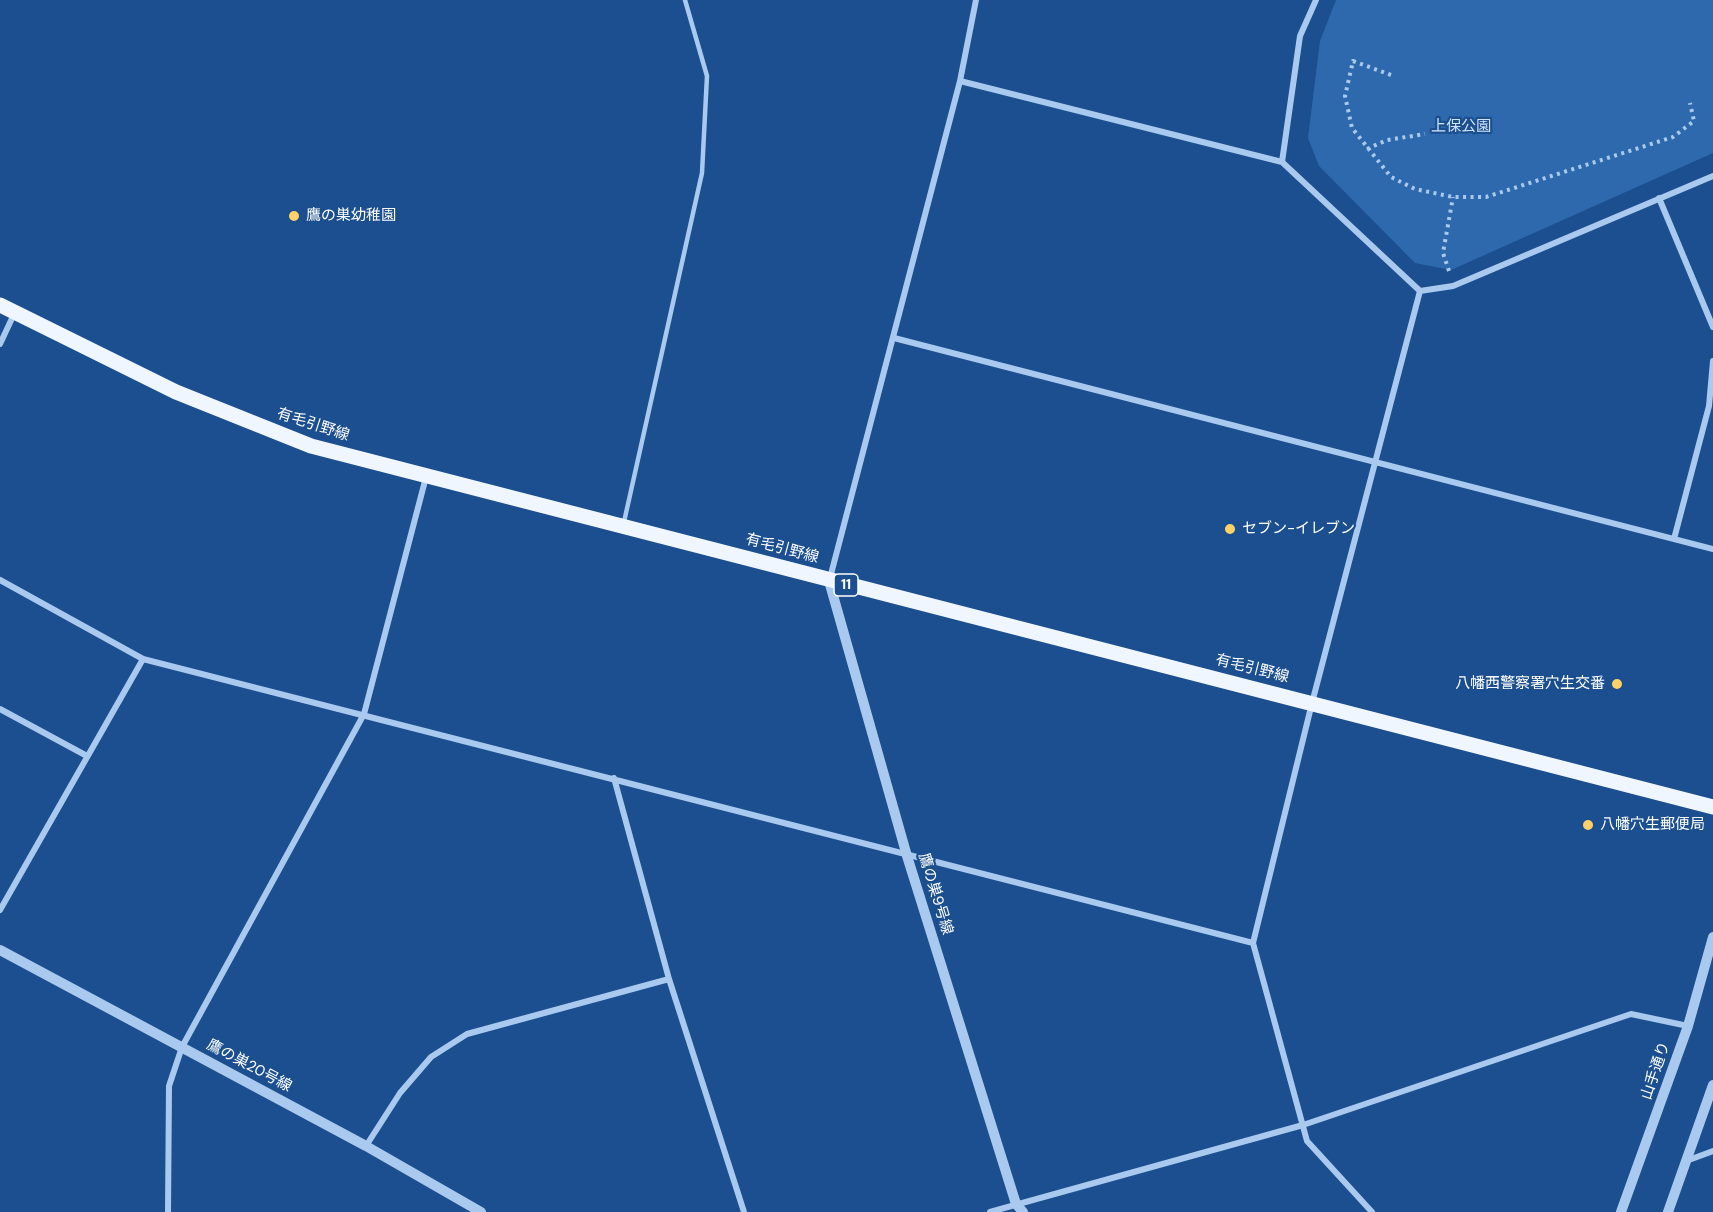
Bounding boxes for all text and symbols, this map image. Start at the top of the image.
park label: 上保公園 [1431,118,1491,136]
place label: 鷹の巣幼稚園 [306,207,396,225]
marker: 鷹の巣幼稚園 [287,209,301,223]
street label: 有毛引野線 [275,405,351,445]
place label: セブン-イレブン [1242,520,1355,538]
marker: セブン-イレブン [1223,522,1237,536]
street label: 有毛引野線 [743,531,821,567]
road number: 11 [834,574,858,596]
street label: 有毛引野線 [1213,651,1291,687]
place label: 八幡西警察署穴生交番 [1455,675,1605,693]
marker: 八幡西警察署穴生交番 [1610,677,1624,691]
place label: 八幡穴生郵便局 [1600,816,1705,834]
marker: 八幡穴生郵便局 [1581,818,1595,832]
street label: 鷹の巣9号線 [914,851,956,937]
street label: 鷹の巣20号線 [203,1036,295,1096]
street label: 山手通り [1638,1040,1674,1102]

